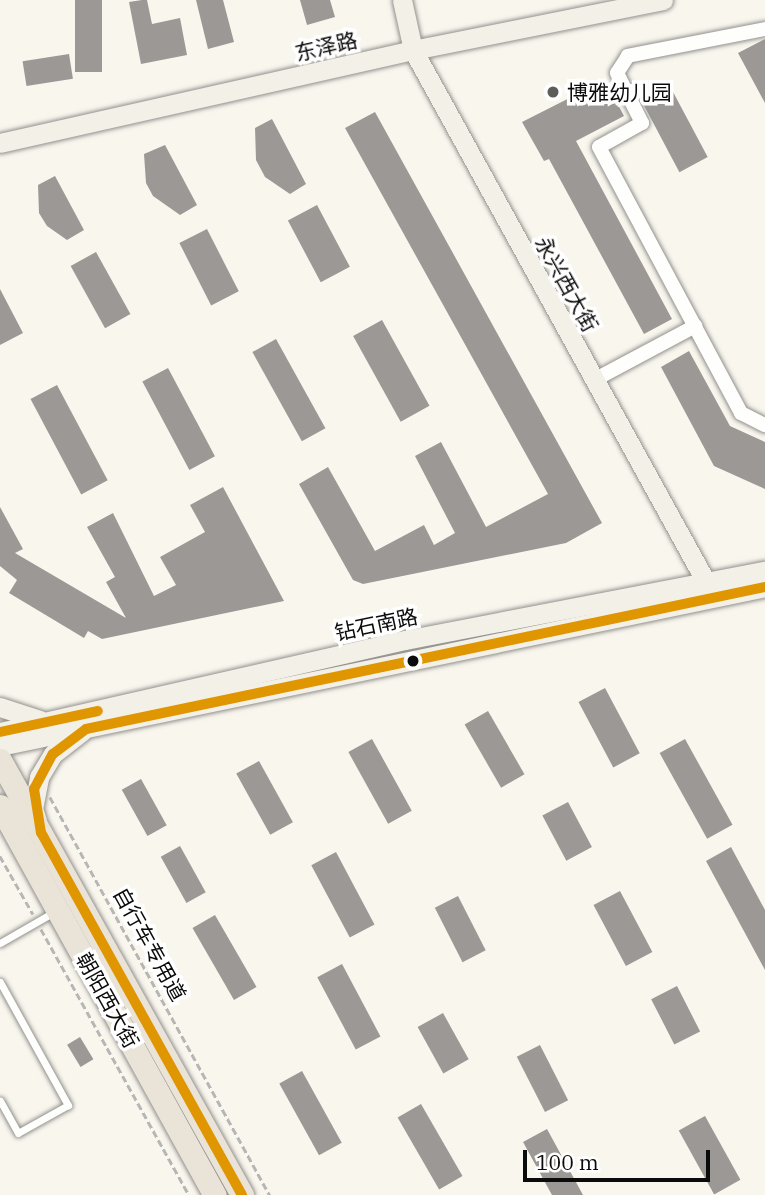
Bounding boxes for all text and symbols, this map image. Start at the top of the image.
street label: 东泽路 [292,27,360,65]
place label: 博雅幼儿园 [567,79,672,105]
marker: 博雅幼儿园 [545,84,561,100]
street label: 永兴西大街 [531,232,603,336]
street label: 钻石南路 [332,603,420,645]
unlabelled marker [406,654,420,668]
street label: 自行车专用道 [108,883,192,1005]
street label: 朝阳西大街 [72,948,144,1052]
scale bar [527,1136,714,1180]
text: 100 m [536,1148,599,1176]

